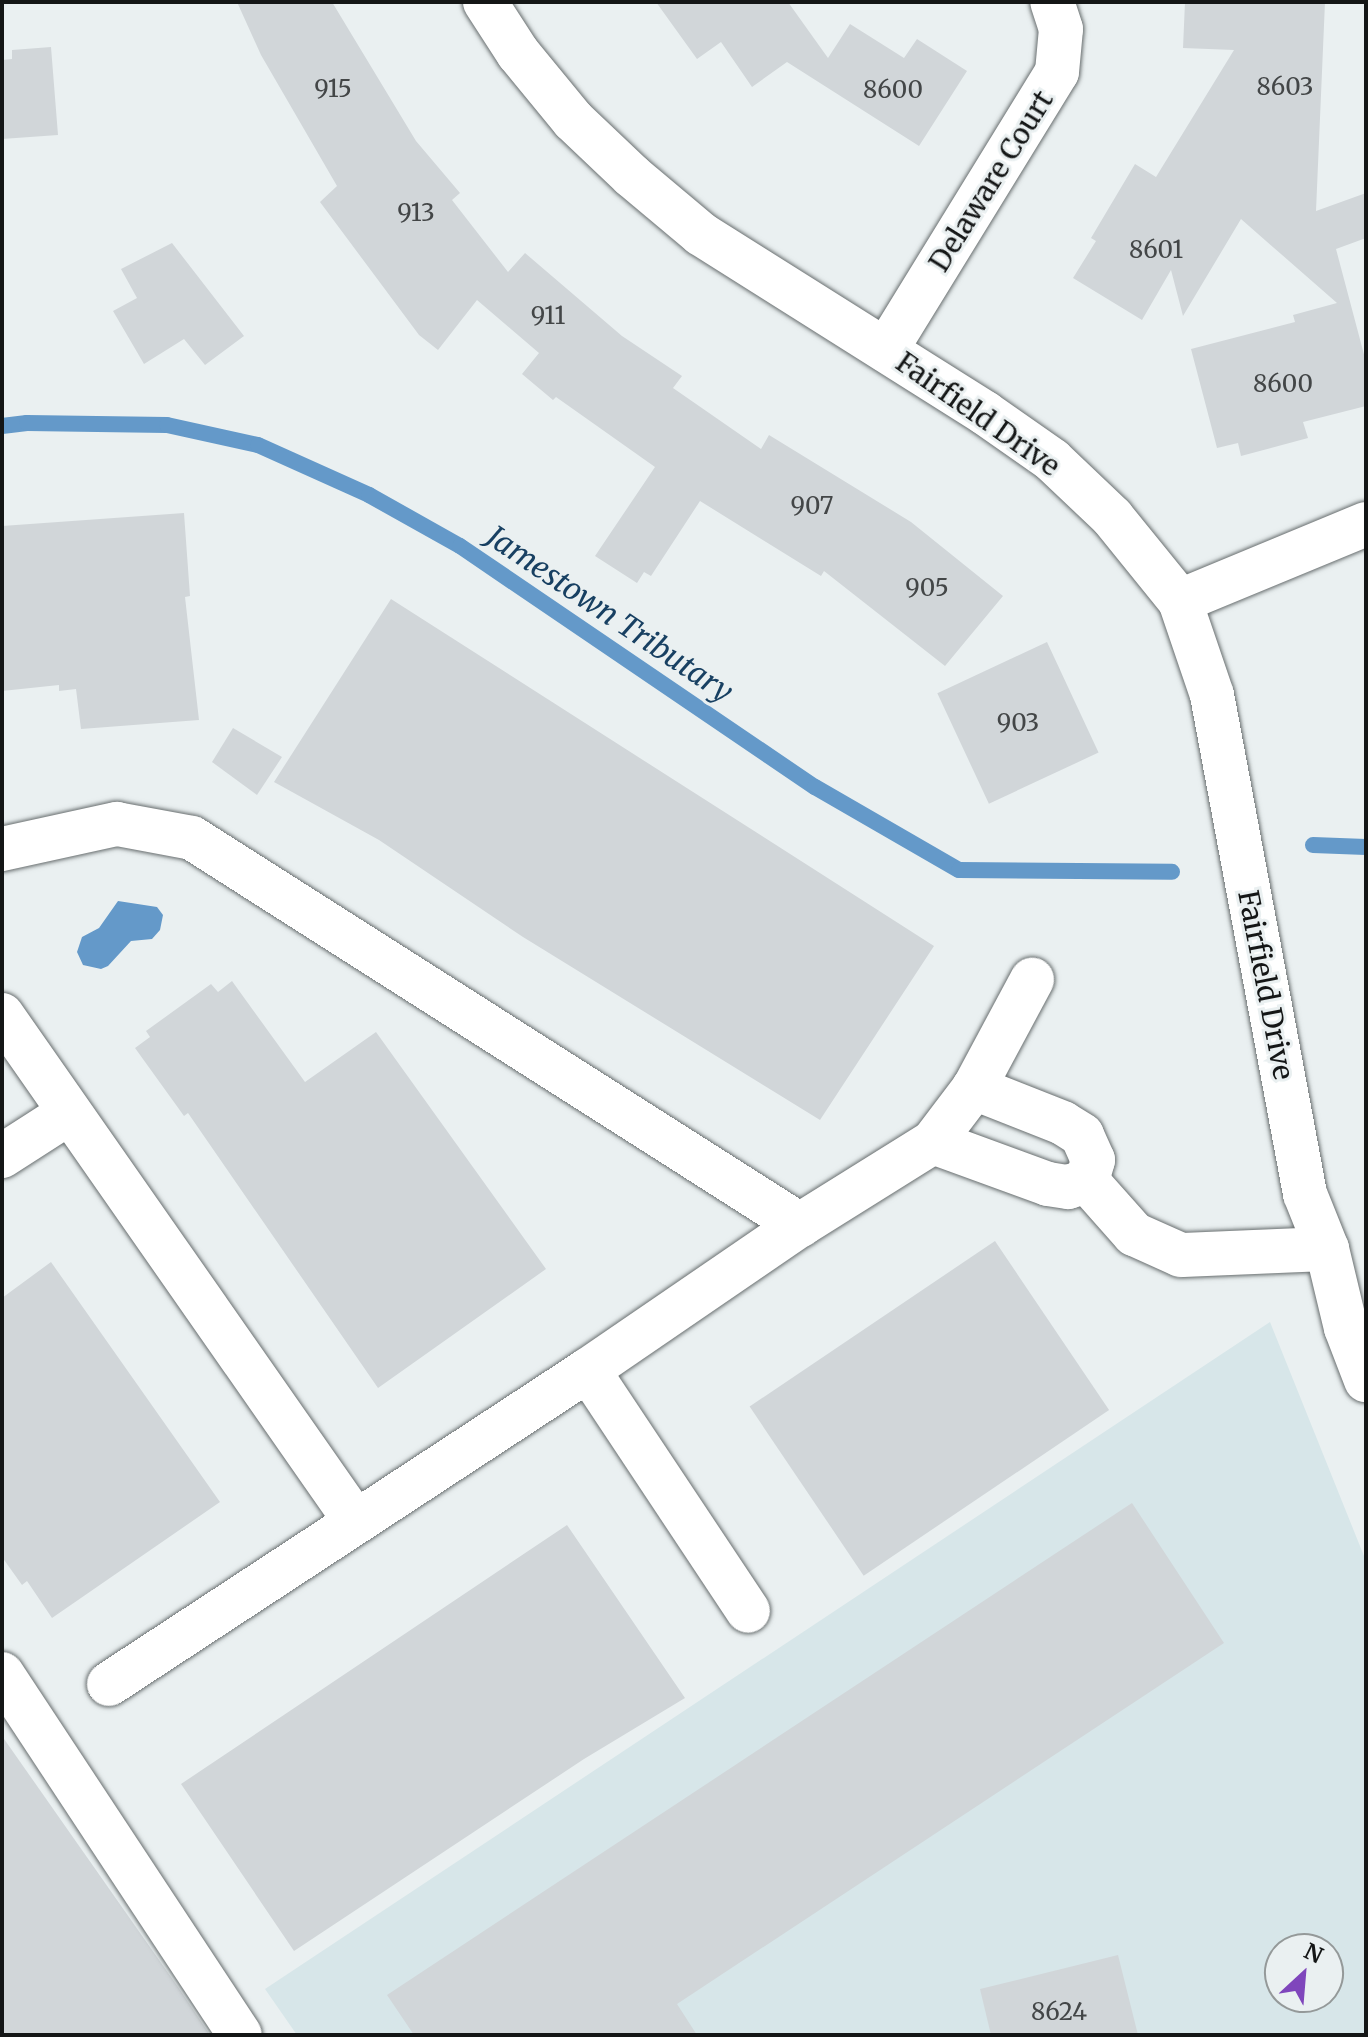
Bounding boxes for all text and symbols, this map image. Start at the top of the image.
house number: 8603 [1257,73,1313,101]
house number: 915 [314,75,352,103]
house number: 8600 [863,76,923,104]
street label: Delaware Court [922,84,1060,278]
house number: 913 [397,199,435,227]
house number: 8601 [1129,236,1183,264]
house number: 911 [531,302,565,330]
street label: Fairfield Drive [890,345,1066,483]
house number: 8600 [1253,370,1313,398]
house number: 907 [790,492,834,520]
water label: Jamestown Tributary [480,518,740,710]
house number: 905 [905,574,949,602]
house number: 903 [997,709,1039,737]
street label: Fairfield Drive [1231,888,1301,1082]
north arrow [1264,1933,1344,2013]
text: N [1300,1937,1328,1970]
house number: 8624 [1031,1998,1087,2026]

